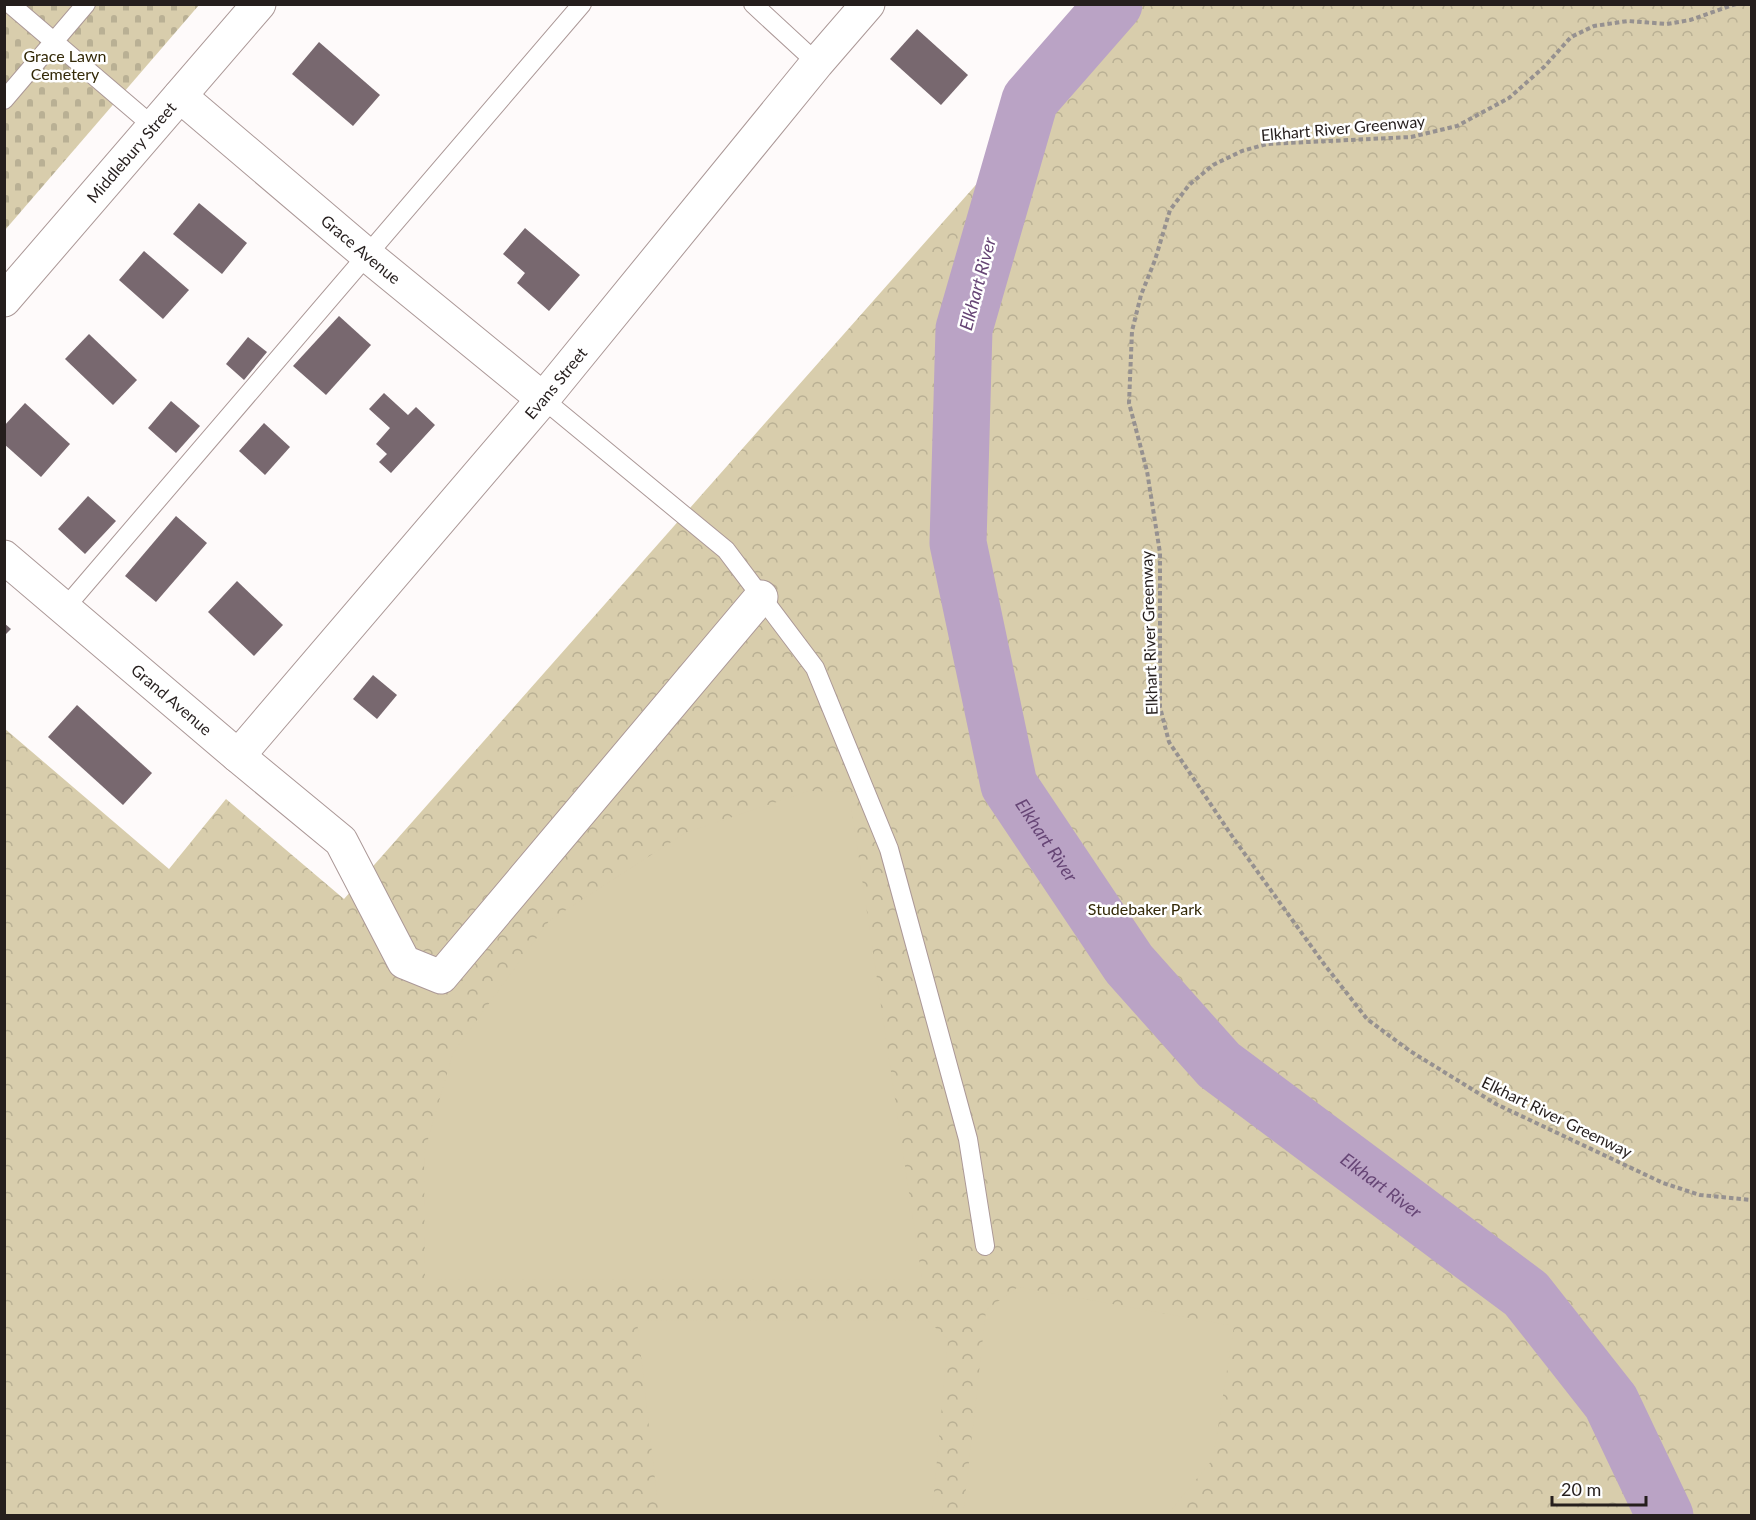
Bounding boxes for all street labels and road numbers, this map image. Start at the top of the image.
street label: Middlebury Street [82,98,180,206]
street label: Elkhart River Greenway [1260,111,1427,144]
street label: Grace Avenue [317,210,405,288]
street label: Evans Street [520,343,591,422]
street label: Elkhart River Greenway [1136,550,1161,716]
street label: Grand Avenue [128,660,216,739]
street label: Elkhart River Greenway [1479,1072,1636,1162]

